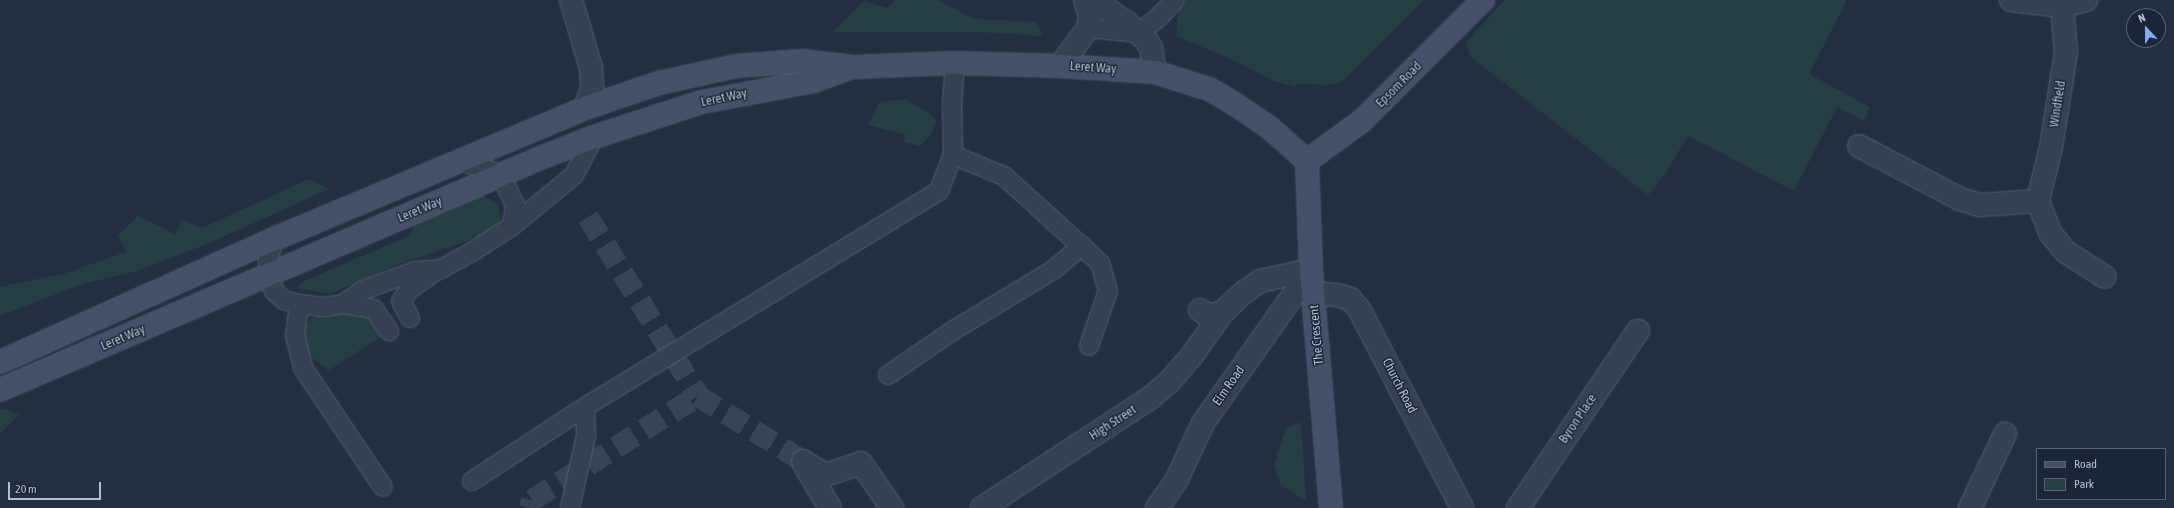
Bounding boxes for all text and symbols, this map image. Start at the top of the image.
north arrow [2126,8,2166,48]
text: N [2137,11,2147,25]
street label: Leret Way [1069,59,1117,77]
street label: Epsom Road [1373,59,1425,111]
street label: Windfield [2047,80,2069,128]
street label: Leret Way [700,86,748,110]
street label: Leret Way [395,194,445,226]
street label: The Crescent [1307,304,1327,366]
street label: Leret Way [98,322,148,354]
street label: Church Road [1378,356,1420,416]
street label: Elm Road [1210,363,1248,409]
street label: Byron Place [1556,391,1600,447]
street label: High Street [1087,402,1139,444]
legend [2036,448,2166,500]
text: Road [2074,457,2097,471]
scale bar [10,474,103,500]
text: Park [2074,477,2094,491]
text: 20 m [15,482,37,496]

